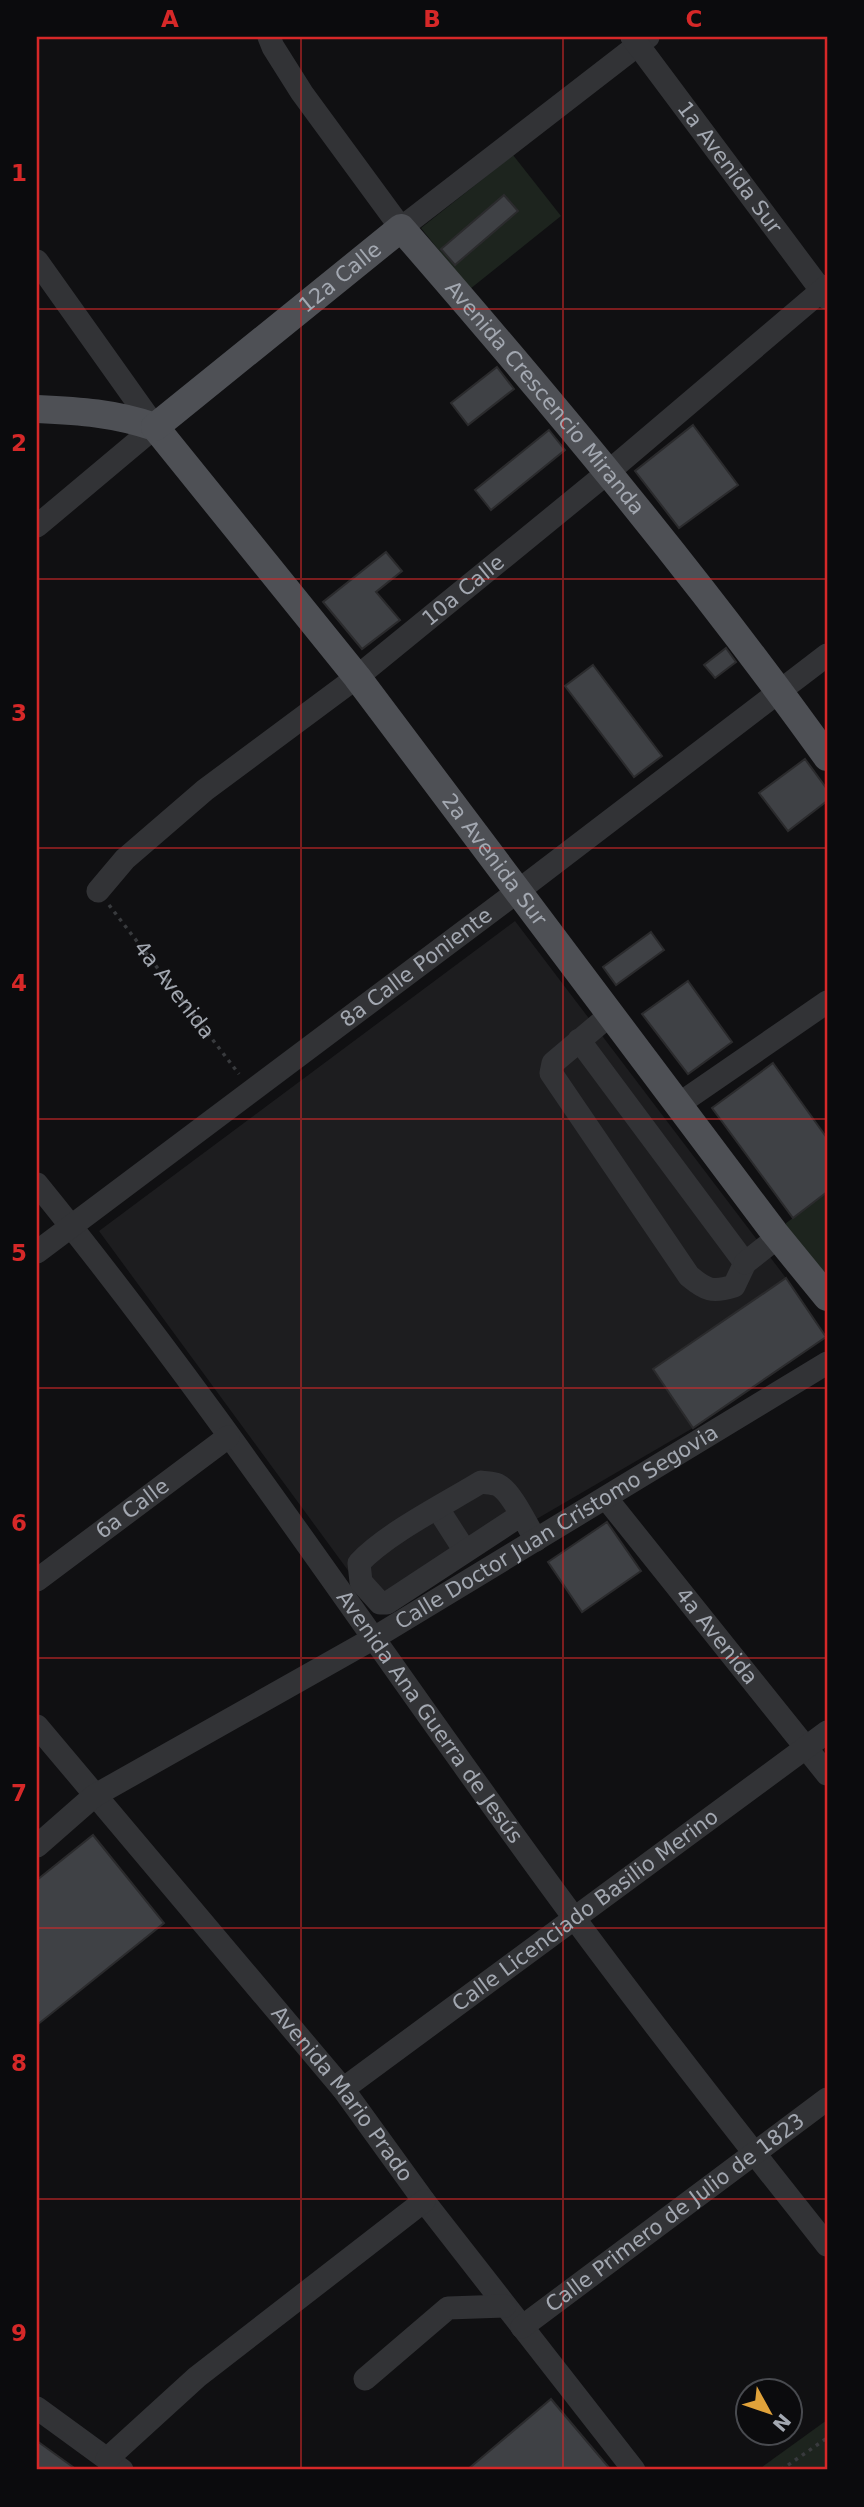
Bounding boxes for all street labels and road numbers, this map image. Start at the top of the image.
street label: 1a Avenida Sur [672,97,787,239]
street label: 12a Calle [294,237,386,318]
street label: Avenida Crescencio Miranda [440,276,649,519]
street label: 10a Calle [417,550,509,631]
street label: 2a Avenida Sur [437,789,552,931]
street label: 8a Calle Poniente [336,903,497,1032]
street label: 4a Avenida [129,936,219,1043]
street label: Calle Doctor Juan Cristomo Segovia [391,1420,722,1634]
street label: 6a Calle [91,1474,174,1544]
street label: 4a Avenida [671,1583,763,1689]
street label: Avenida Ana Guerra de Jesús [332,1586,527,1848]
street label: Calle Licenciado Basilio Merino [448,1804,723,2016]
street label: Avenida Mario Prado [266,2001,418,2186]
street label: Calle Primero de Julio de 1823 [541,2108,809,2317]

